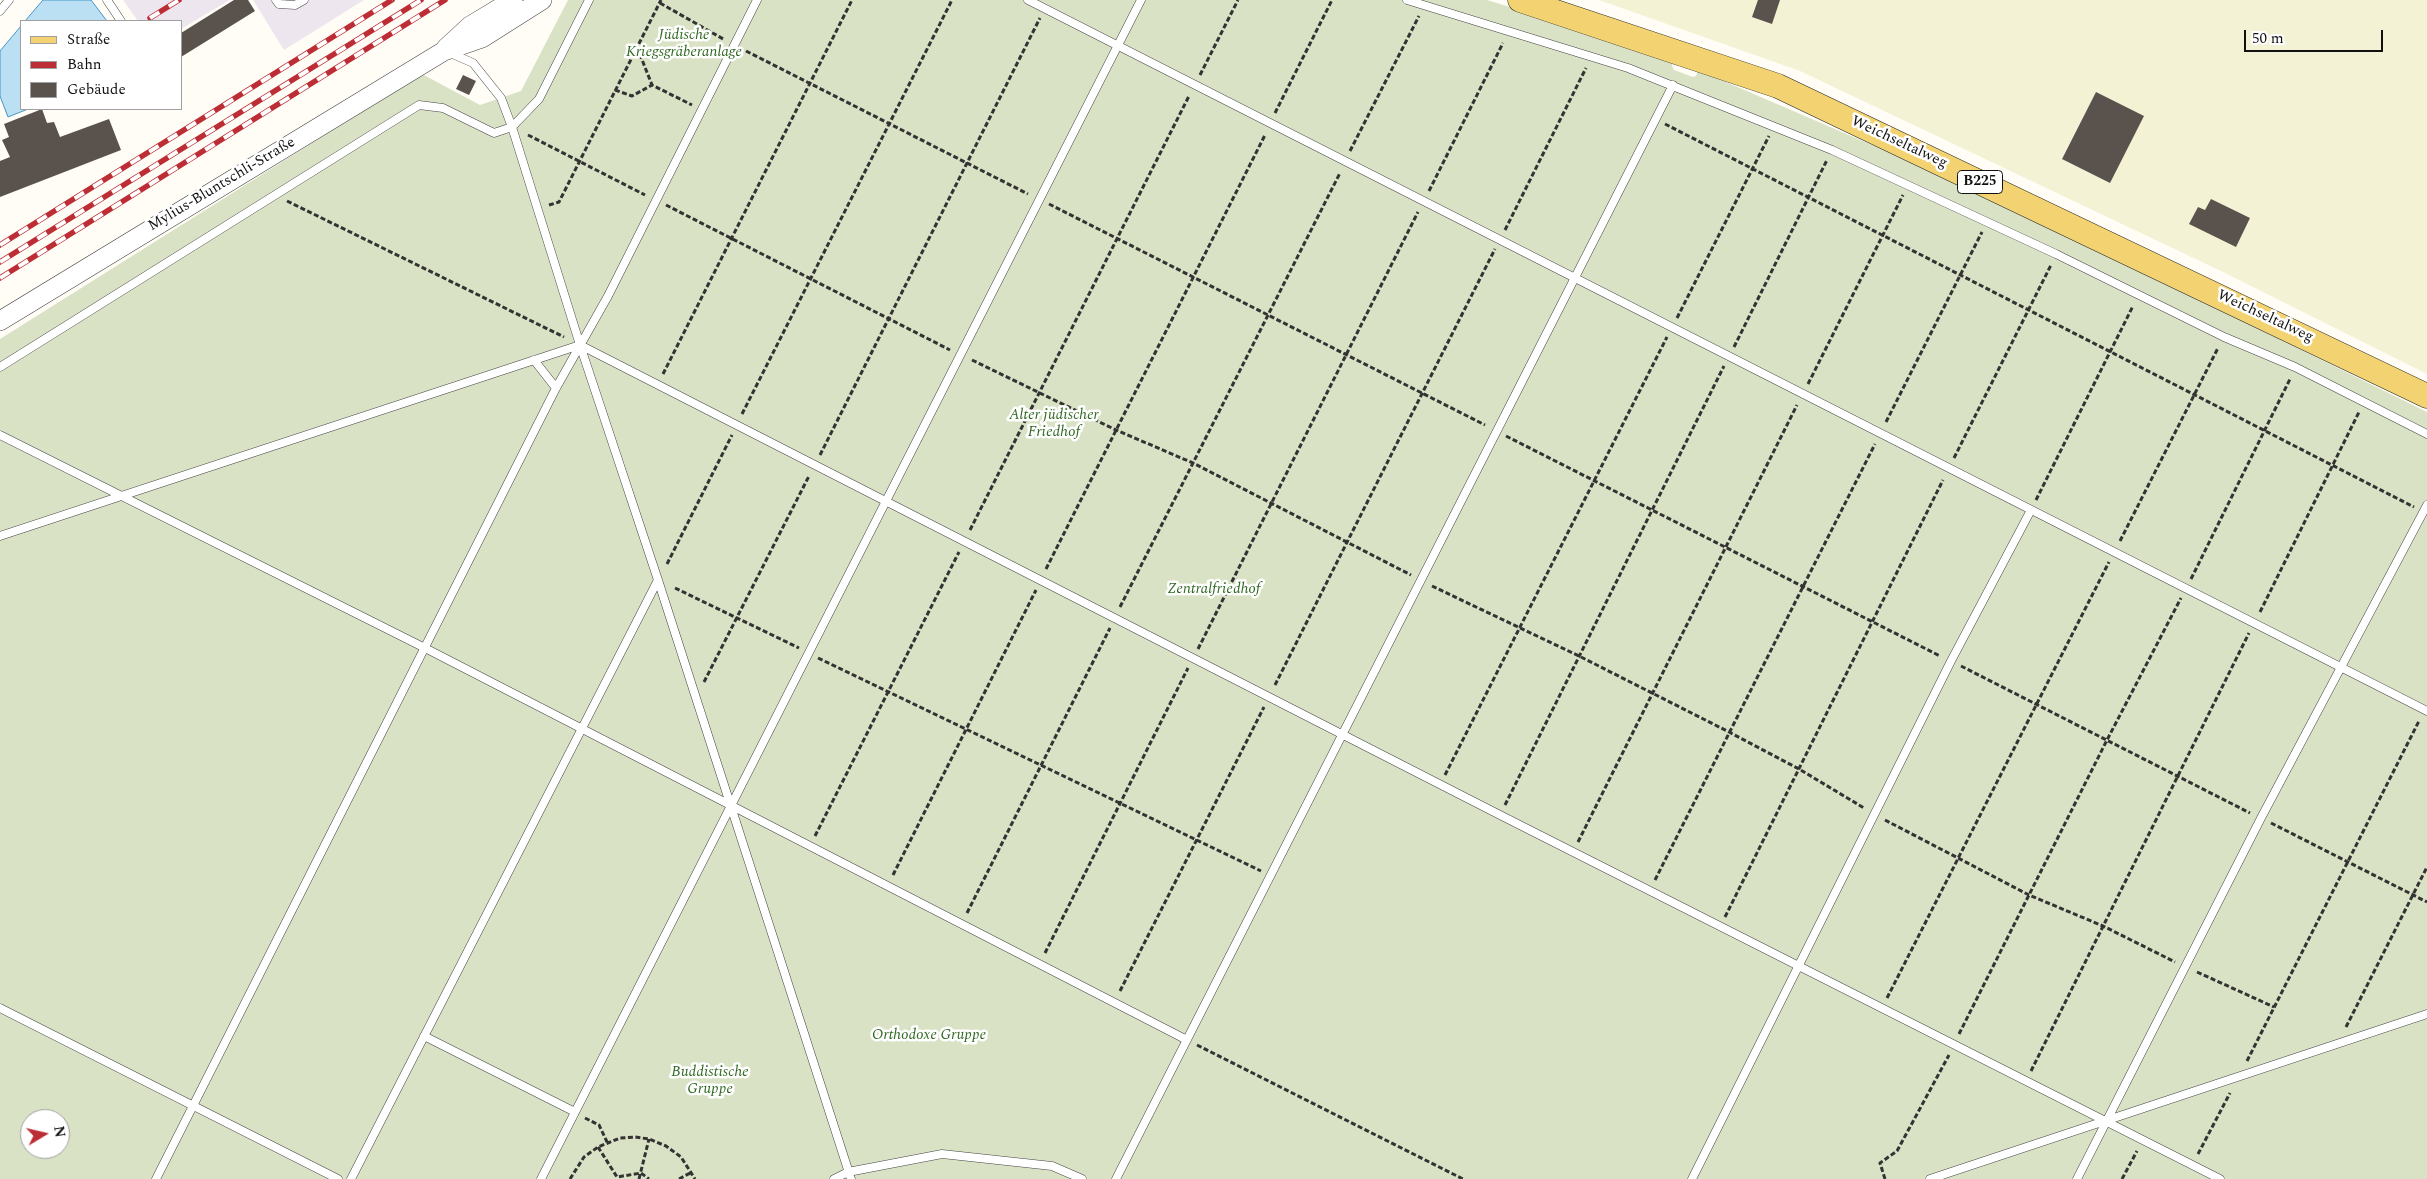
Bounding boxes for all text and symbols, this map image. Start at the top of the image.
legend [20,20,182,110]
scale bar [2247,20,2386,52]
park label: Jüdische Kriegsgräberanlage [626,27,742,62]
text: 50 m [2252,27,2284,50]
text: Straße [67,28,110,51]
text: Bahn [67,53,102,76]
text: Gebäude [67,78,126,101]
street label: Weichseltalweg [1848,113,1950,173]
street label: Mylius-Bluntschli-Straße [145,134,299,236]
road number: B225 [1958,170,2002,193]
street label: Weichseltalweg [2214,287,2316,347]
park label: Alter jüdischer Friedhof [1009,407,1099,442]
park label: Zentralfriedhof [1167,581,1261,599]
park label: Orthodoxe Gruppe [872,1027,986,1045]
park label: Buddistische Gruppe [671,1064,749,1099]
north arrow [20,1109,70,1159]
text: N [48,1124,71,1139]

